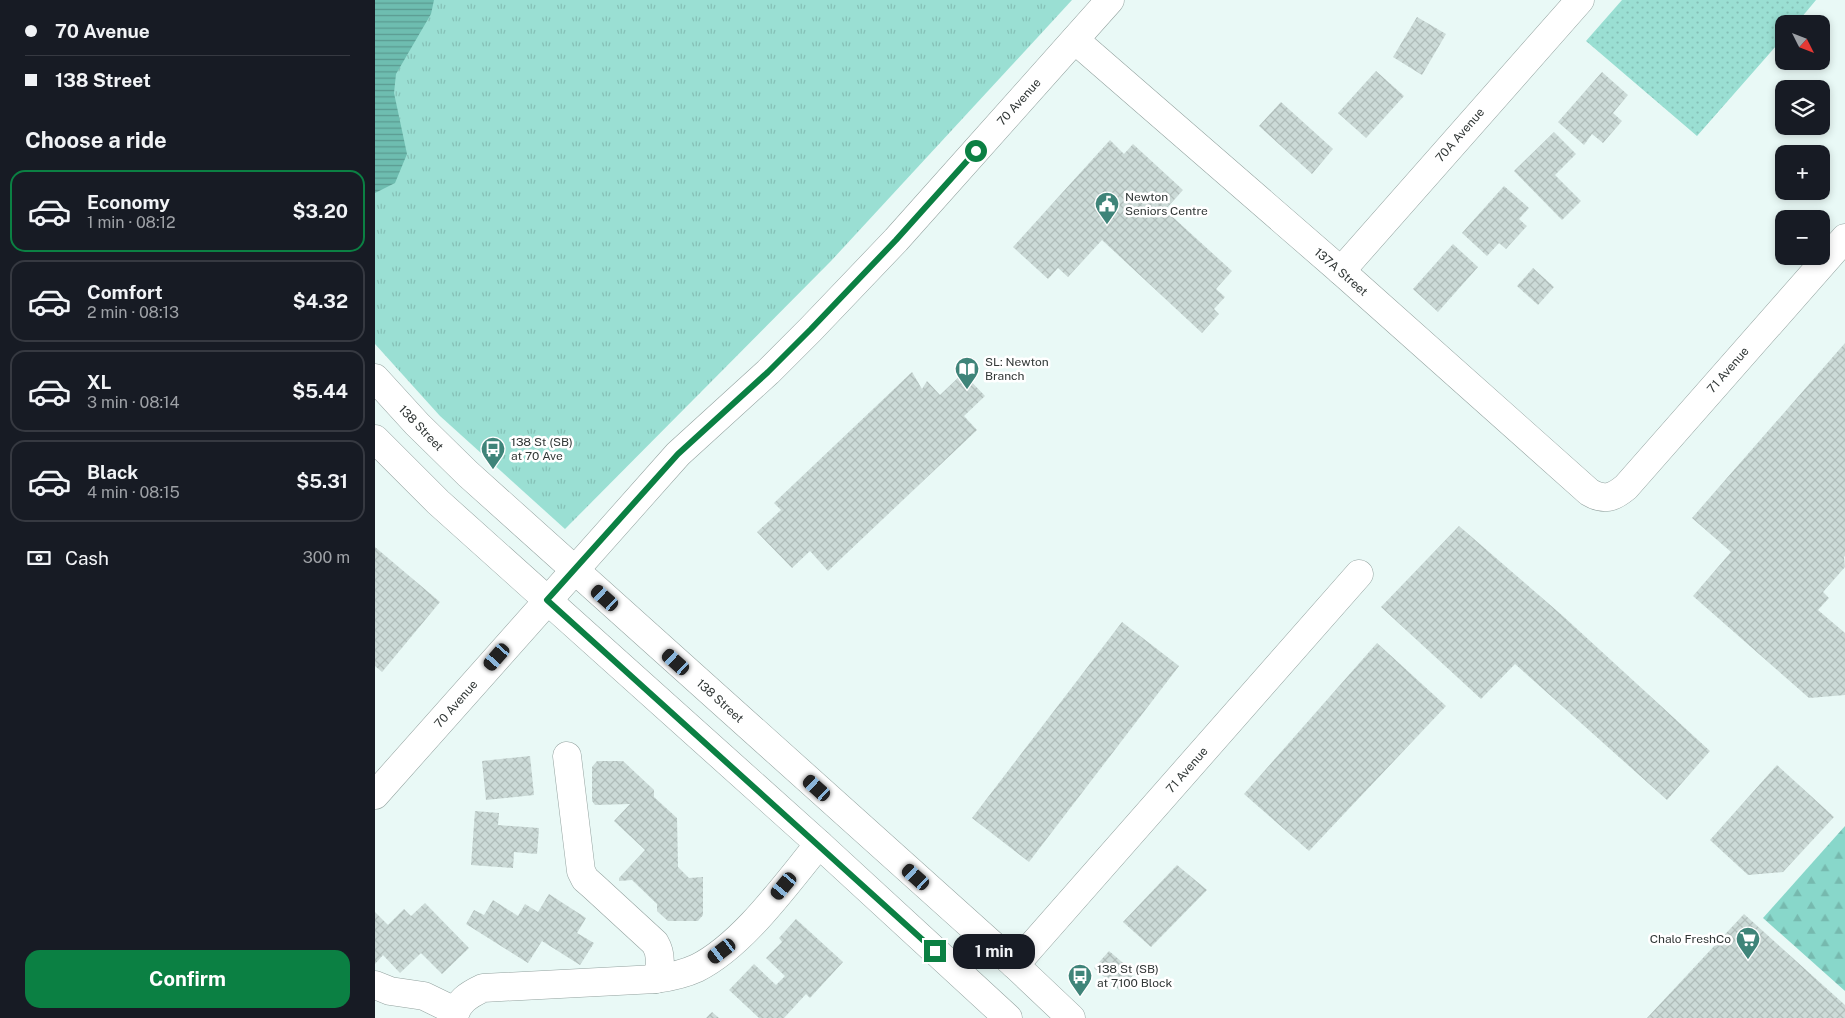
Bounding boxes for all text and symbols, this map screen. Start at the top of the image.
north arrow [1775,15,1830,70]
map controls [1775,15,1830,265]
text: 70 Avenue [55,20,150,42]
text: 138 Street [55,69,151,91]
street label: 70 Avenue [994,75,1044,128]
button: layers [1775,80,1830,135]
street label: 70A Avenue [1433,105,1487,165]
text: Choose a ride [25,127,167,153]
route start [965,140,987,162]
button: + [1775,145,1830,200]
icon: car [27,189,72,234]
place label: Newton Seniors Centre [1125,190,1208,218]
text: Economy [87,191,170,213]
public building icon: Newton Seniors Centre [1094,191,1120,225]
text: $3.20 [293,200,348,222]
button: − [1775,210,1830,265]
text: 1 min · 08:12 [87,213,176,232]
street label: 137A Street [1312,245,1371,299]
icon: car [27,279,72,324]
text: Comfort [87,281,163,303]
text: $4.32 [293,290,348,312]
text: 2 min · 08:13 [87,303,179,322]
street label: 71 Avenue [1704,344,1752,396]
place label: SL: Newton Branch [985,355,1049,383]
library icon: SL: Newton Branch [954,356,980,390]
icon: car [27,369,72,414]
text: XL [87,371,112,393]
text: $5.44 [292,380,348,402]
text: 3 min · 08:14 [87,393,180,412]
street label: 138 Street [396,402,446,454]
place label: 138 St (SB) at 70 Ave [511,435,573,463]
bus stop icon: 138 St (SB) at 70 Ave [480,436,506,470]
icon: car [27,459,72,504]
text: Black [87,461,138,483]
text: $5.31 [296,470,348,492]
text: 4 min · 08:15 [87,483,180,502]
icon: cash [25,544,53,572]
text: Cash [65,547,109,569]
text: 300 m [303,548,350,567]
car [588,582,621,614]
car [481,641,512,673]
car [659,646,692,678]
street label: 138 Street [694,676,747,726]
street label: 70 Avenue [432,677,481,731]
street label: 71 Avenue [1163,744,1211,796]
car [800,772,833,804]
car [899,861,932,893]
car [768,870,799,902]
supermarket icon: Chalo FreshCo [1735,926,1761,960]
place label: Chalo FreshCo [1650,932,1731,946]
callout: 1 min [953,934,1035,968]
car [705,936,738,966]
route end [924,940,946,962]
text: 1 min [975,942,1013,961]
button: Confirm [25,950,350,1008]
place label: 138 St (SB) at 7100 Block [1097,962,1172,990]
bus stop icon: 138 St (SB) at 7100 Block [1067,963,1093,997]

